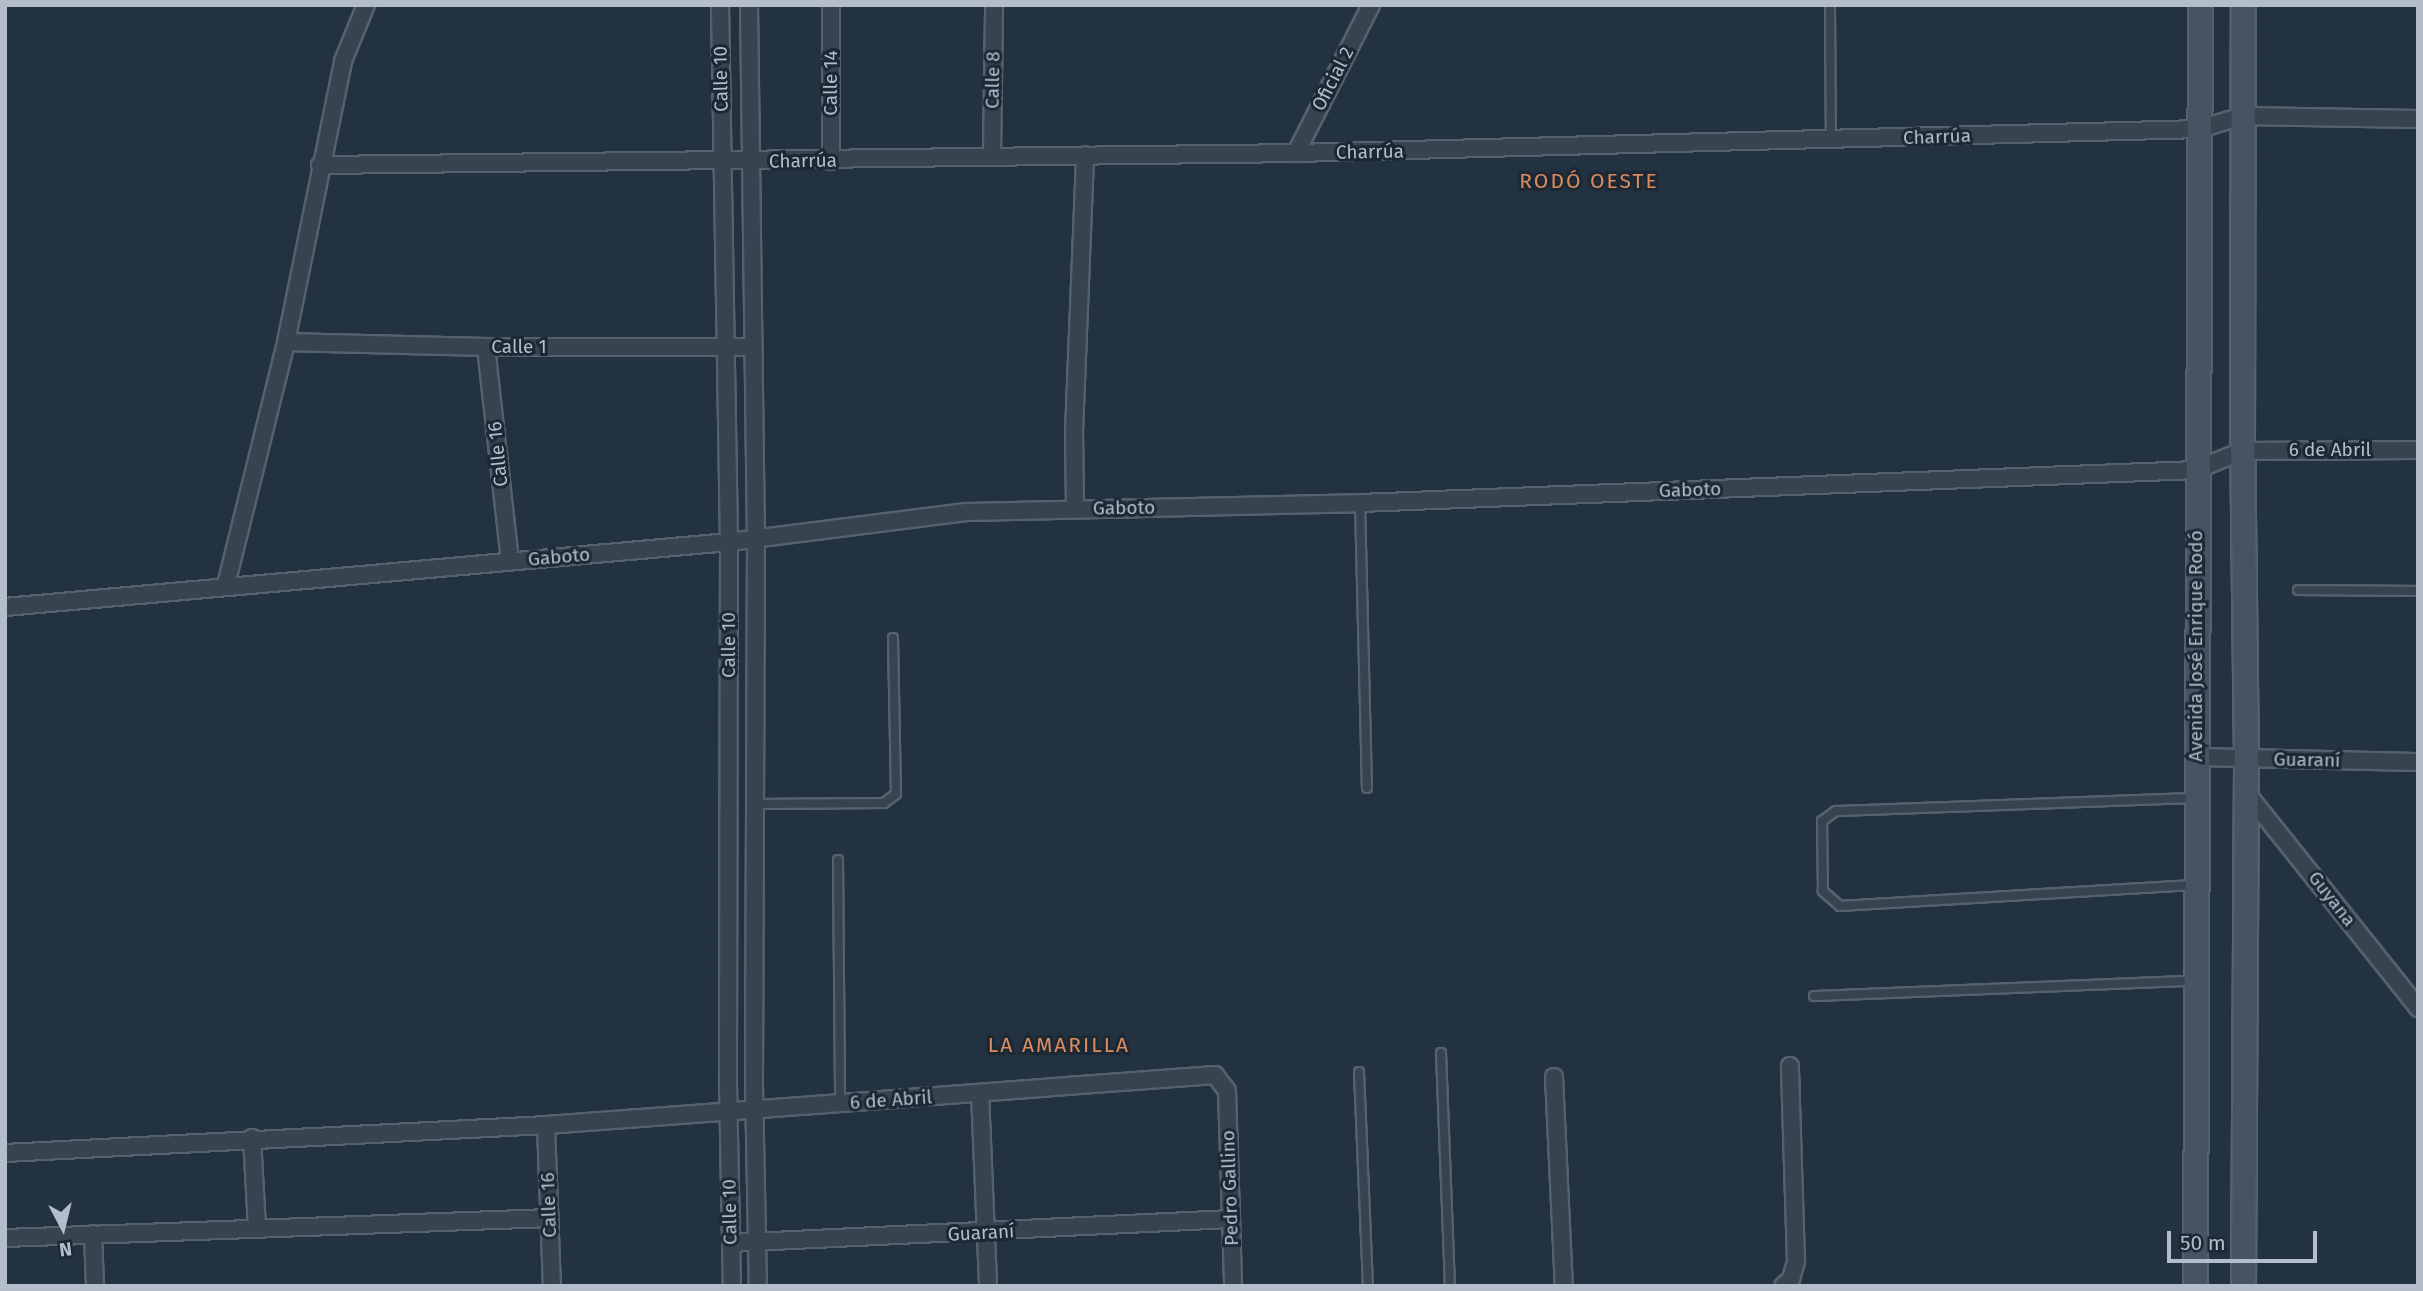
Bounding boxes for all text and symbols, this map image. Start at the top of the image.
street label: Oficial 2 [1307,43,1359,115]
street label: Calle 10 [709,46,733,112]
street label: Calle 14 [820,50,842,116]
street label: Calle 8 [981,51,1005,109]
street label: Charrúa [1903,124,1971,150]
street label: Charrúa [1336,140,1404,164]
street label: Charrúa [769,149,837,173]
district label: RODÓ OESTE [1521,168,1657,194]
street label: Calle 1 [491,336,547,358]
street label: Calle 16 [483,420,513,488]
street label: 6 de Abril [2289,439,2371,461]
street label: Gaboto [1658,478,1722,502]
street label: Gaboto [1093,496,1155,520]
street label: Avenida José Enrique Rodó [2185,530,2207,762]
street label: Gaboto [527,543,591,571]
street label: Calle 10 [718,612,740,678]
street label: Guaraní [2273,748,2341,772]
street label: Guyana [2303,867,2361,931]
district label: LA AMARILLA [989,1032,1129,1058]
street label: 6 de Abril [849,1086,933,1114]
street label: Pedro Gallino [1217,1130,1243,1246]
street label: Calle 16 [536,1172,562,1238]
street label: Calle 10 [718,1179,742,1245]
north arrow [28,1193,98,1263]
scale bar [2171,1218,2322,1262]
street label: Guaraní [947,1220,1015,1246]
text: 50 m [2180,1230,2226,1256]
text: N [58,1237,73,1262]

